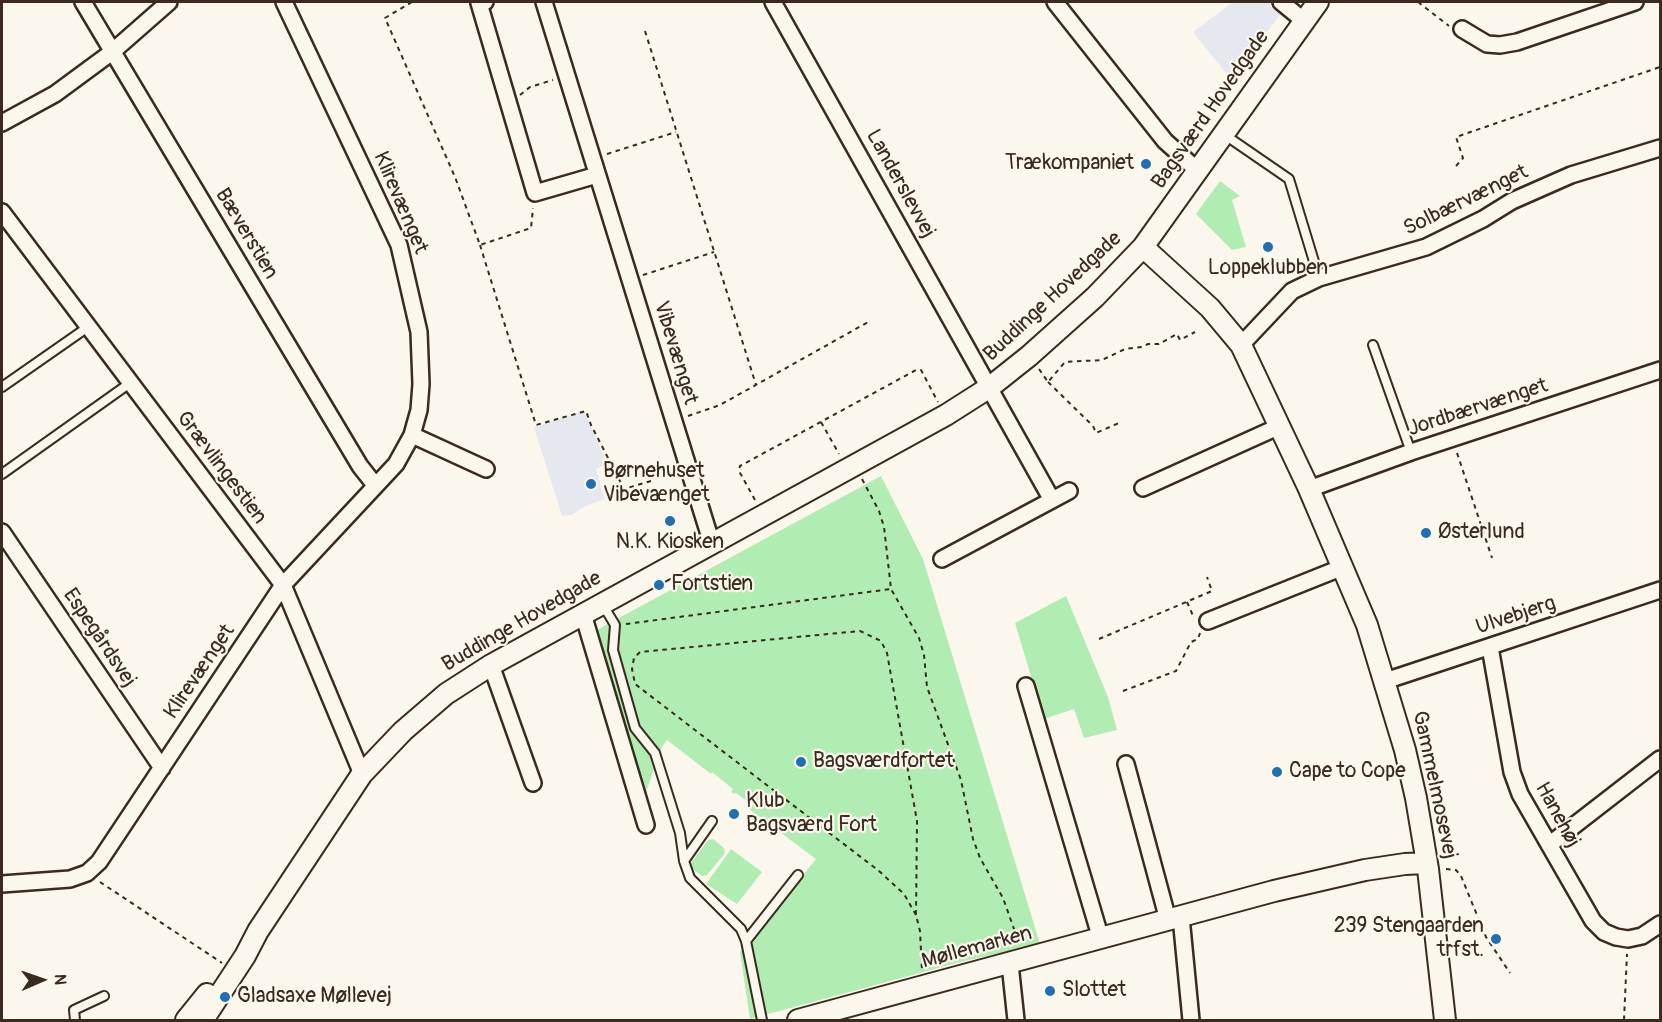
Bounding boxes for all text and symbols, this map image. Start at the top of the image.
street label: Bagsværd Hovedgade [1147,26,1275,194]
street label: Landerslevvej [860,125,940,243]
street label: Klirevænget [367,148,433,258]
place label: Trækompaniet [1005,151,1134,177]
marker: Trækompaniet [1139,157,1153,171]
street label: Solbærvænget [1400,160,1532,242]
street label: Bæverstien [209,184,283,284]
street label: Buddinge Hovedgade [979,227,1127,367]
marker: Loppeklubben [1261,240,1275,254]
place label: Loppeklubben [1208,256,1328,282]
street label: Vibevænget [647,298,703,408]
street label: Jordbærvænget [1405,374,1551,442]
street label: Grævlingestien [170,407,272,529]
place label: Børnehuset Vibevænget [603,459,710,509]
marker: Børnehuset Vibevænget [584,477,598,491]
marker: N.K. Kiosken [663,514,677,528]
place label: Østerlund [1438,520,1525,546]
marker: Østerlund [1419,526,1433,540]
place label: N.K. Kiosken [616,530,724,556]
street label: Buddinge Hovedgade [438,566,606,678]
place label: Fortstien [671,572,753,598]
marker: Fortstien [652,578,666,592]
street label: Espegårdsvej [57,584,141,692]
street label: Ulvebjerg [1473,591,1559,641]
street label: Klirevænget [159,620,241,724]
street label: Gammelmosevej [1406,709,1462,861]
place label: Bagsværdfortet [813,749,954,775]
marker: Bagsværdfortet [794,755,808,769]
place label: Cape to Cope [1289,759,1406,785]
marker: Cape to Cope [1270,765,1284,779]
street label: Hanehøj [1529,778,1585,852]
place label: Klub Bagsværd Fort [746,789,877,839]
marker: Klub Bagsværd Fort [727,807,741,821]
place label: 239 Stengaarden trfst. [1334,914,1484,964]
street label: Møllemarken [919,921,1035,975]
marker: 239 Stengaarden trfst. [1489,932,1503,946]
north arrow [12,950,72,1010]
text: N [50,974,70,985]
place label: Slottet [1062,978,1126,1004]
place label: Gladsaxe Møllevej [237,984,392,1010]
marker: Slottet [1043,984,1057,998]
marker: Gladsaxe Møllevej [218,990,232,1004]

